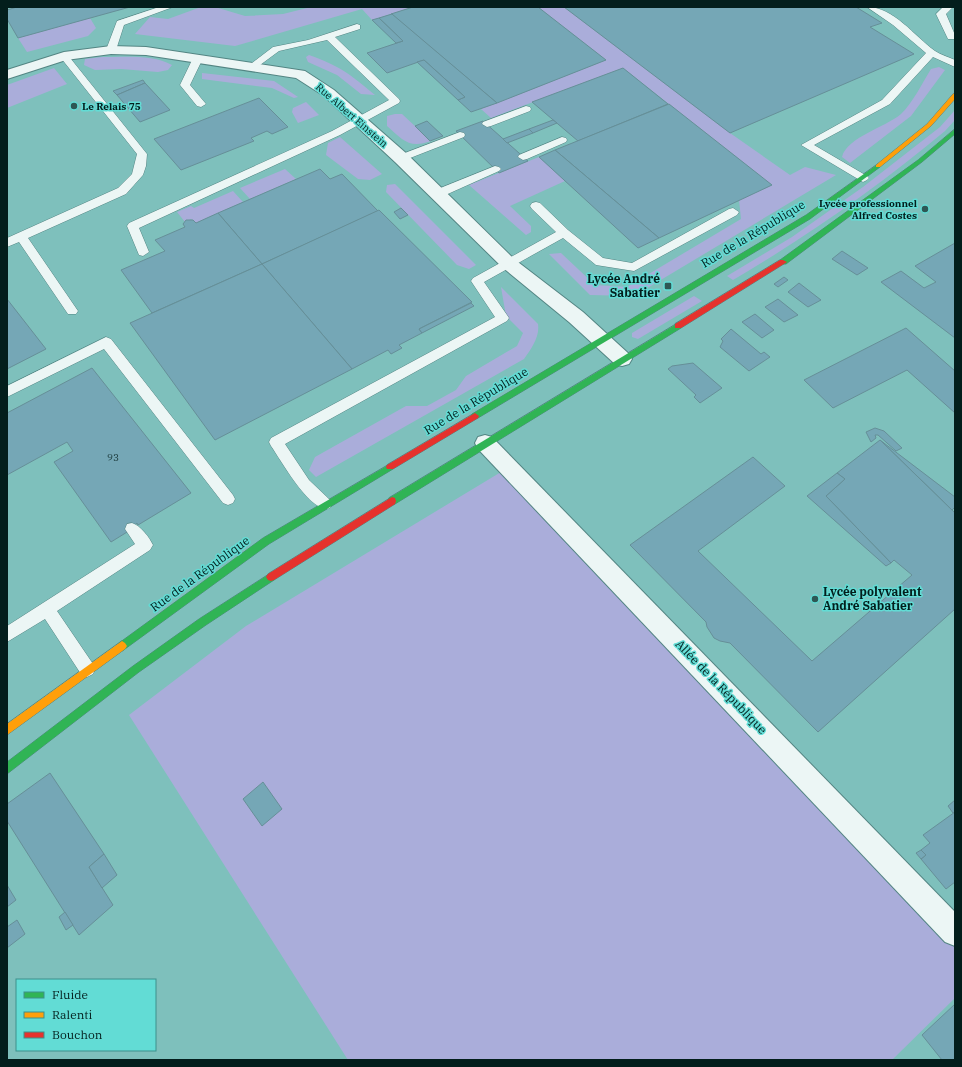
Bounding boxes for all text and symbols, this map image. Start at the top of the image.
street label: Rue Albert Einstein [313,81,391,151]
place label: Le Relais 75 [82,100,141,113]
marker: Le Relais 75 [69,101,79,111]
street label: Rue de la République [698,197,808,271]
place label: Lycée professionnel Alfred Costes [819,197,917,222]
marker: Lycée professionnel Alfred Costes [920,204,930,214]
place label: Lycée André Sabatier [587,271,660,300]
marker: Lycée André Sabatier [663,281,673,291]
street label: Rue de la République [421,364,531,438]
house number: 93 [107,451,119,464]
street label: Rue de la République [147,533,252,615]
place label: Lycée polyvalent André Sabatier [823,584,922,613]
marker: Lycée polyvalent André Sabatier [810,594,820,604]
street label: Allée de la République [673,636,770,737]
legend [16,979,156,1051]
text: Fluide [52,987,88,1002]
text: Ralenti [52,1007,93,1022]
text: Bouchon [52,1027,103,1042]

